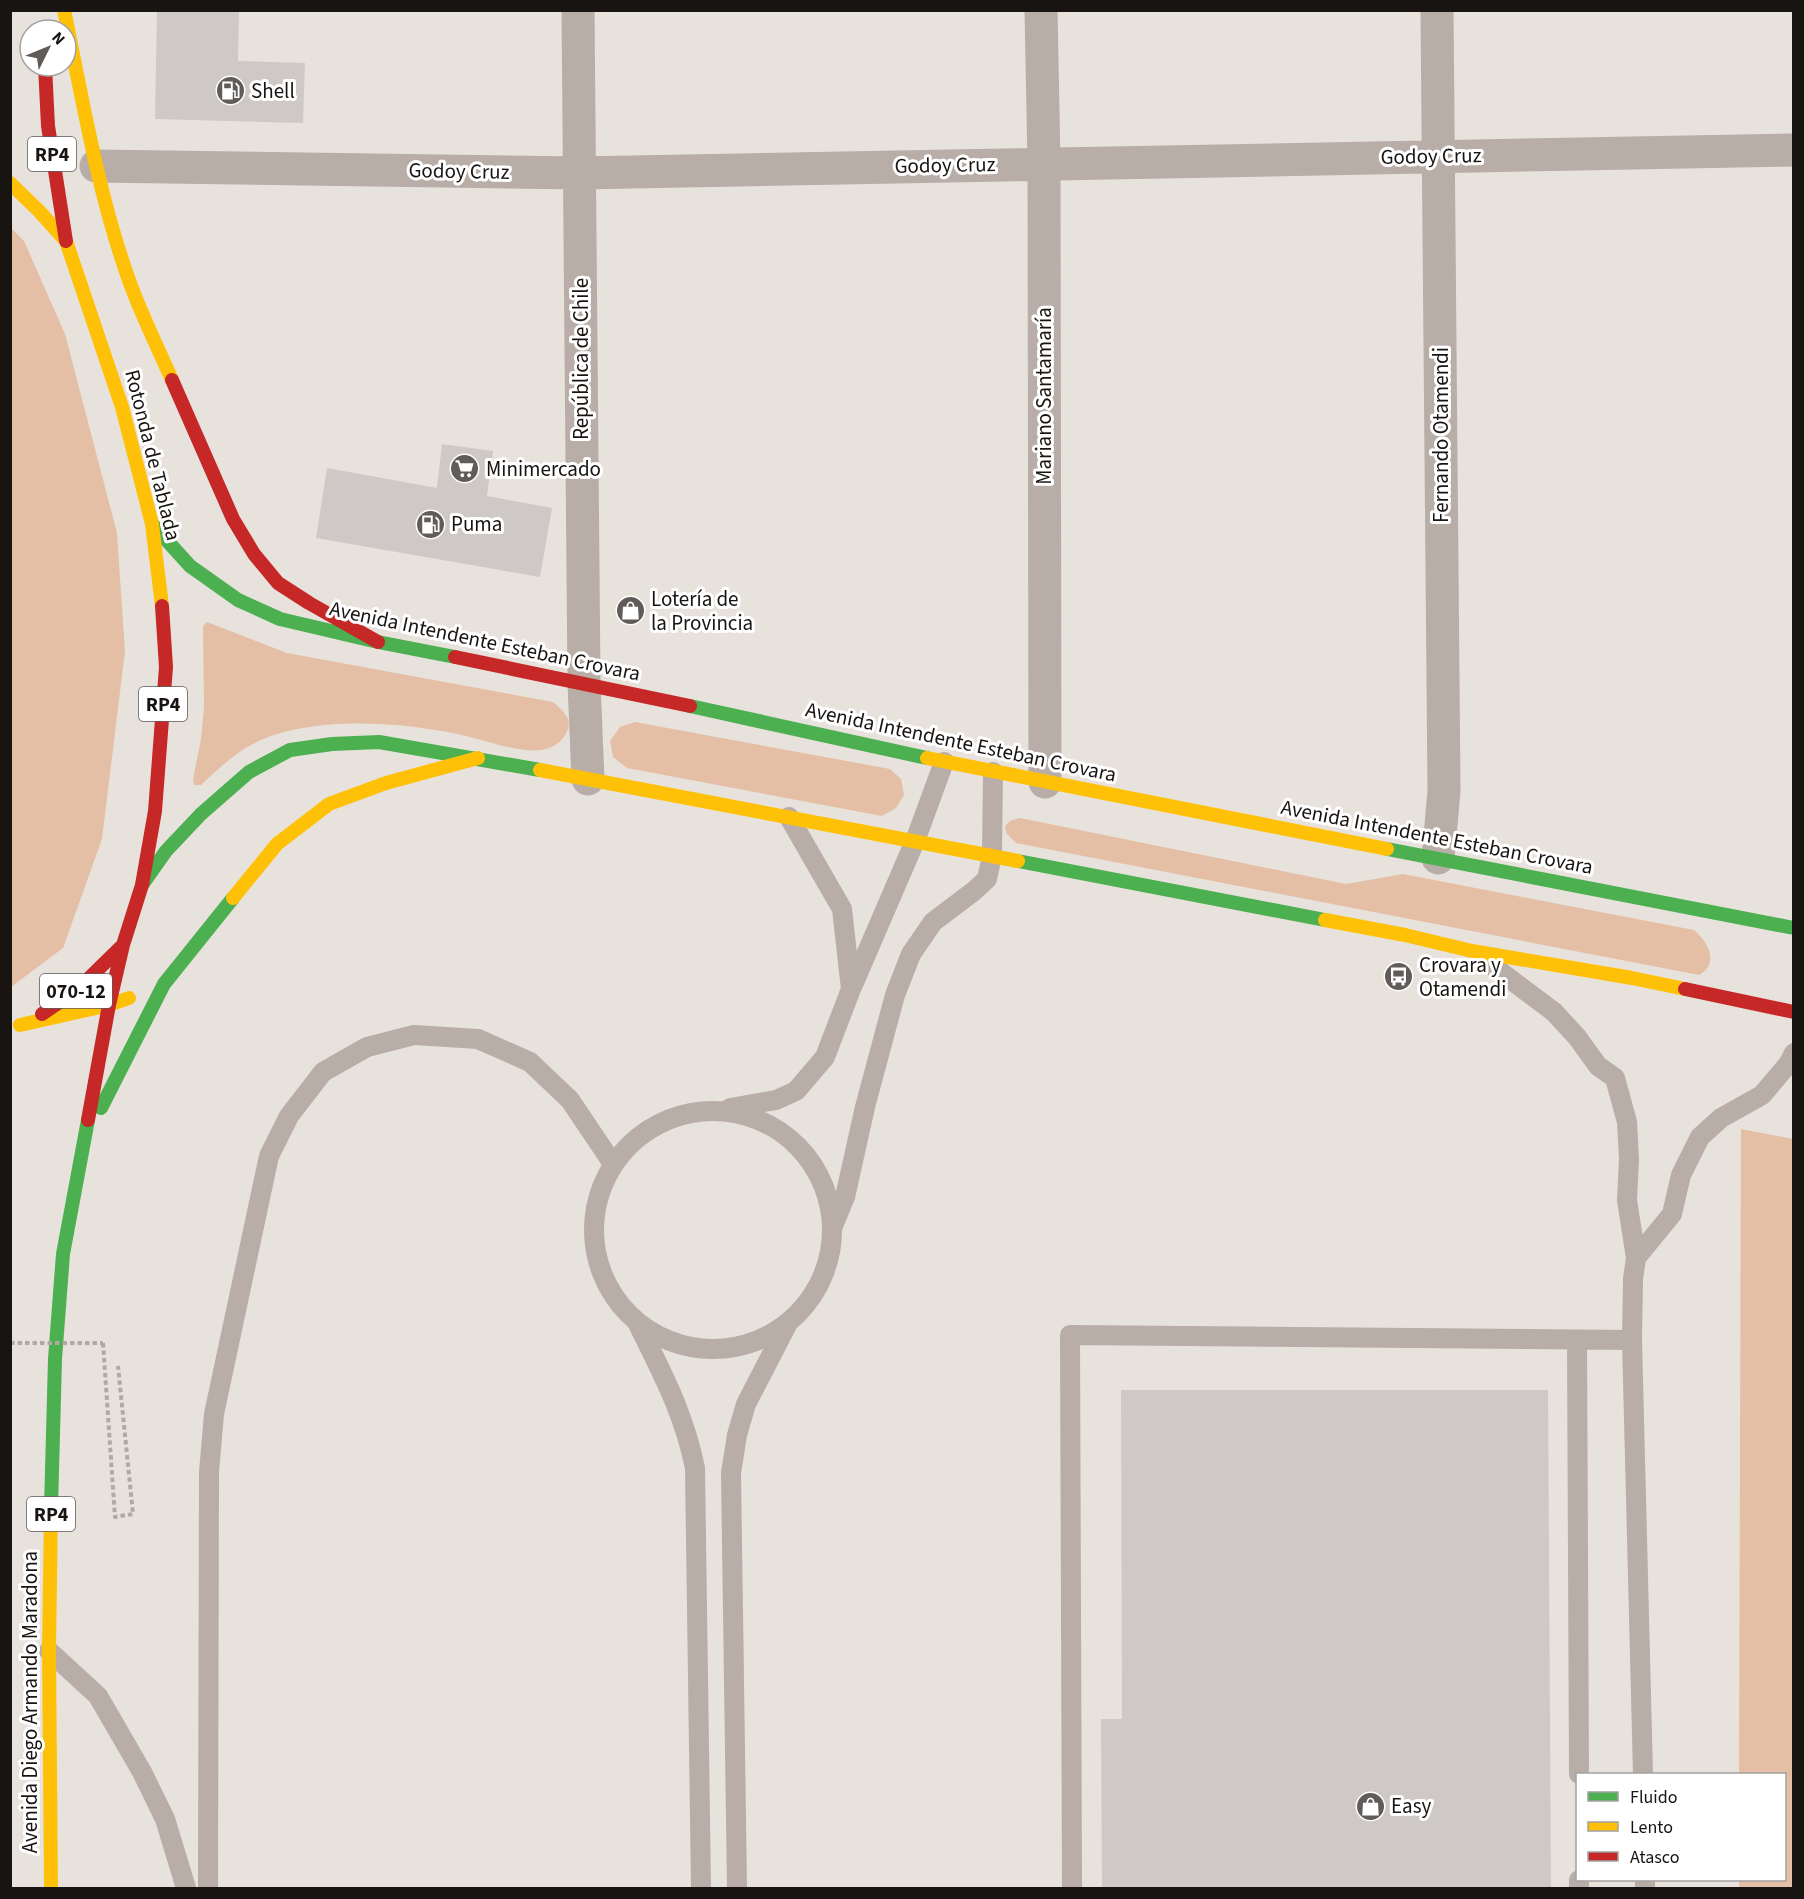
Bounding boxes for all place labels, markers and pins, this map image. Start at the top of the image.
fuel station icon: Shell [214,75,246,107]
place label: Shell [251,76,295,106]
supermarket icon: Minimercado [449,453,481,485]
place label: Minimercado [486,454,601,484]
fuel station icon: Puma [414,508,446,540]
place label: Puma [451,509,502,539]
place label: Lotería de la Provincia [651,584,753,638]
shop icon: Lotería de la Provincia [614,595,646,627]
place label: Crovara y Otamendi [1419,950,1506,1004]
bus stop icon: Crovara y Otamendi [1382,961,1414,993]
shop icon: Easy [1354,1790,1386,1822]
place label: Easy [1391,1791,1431,1821]

